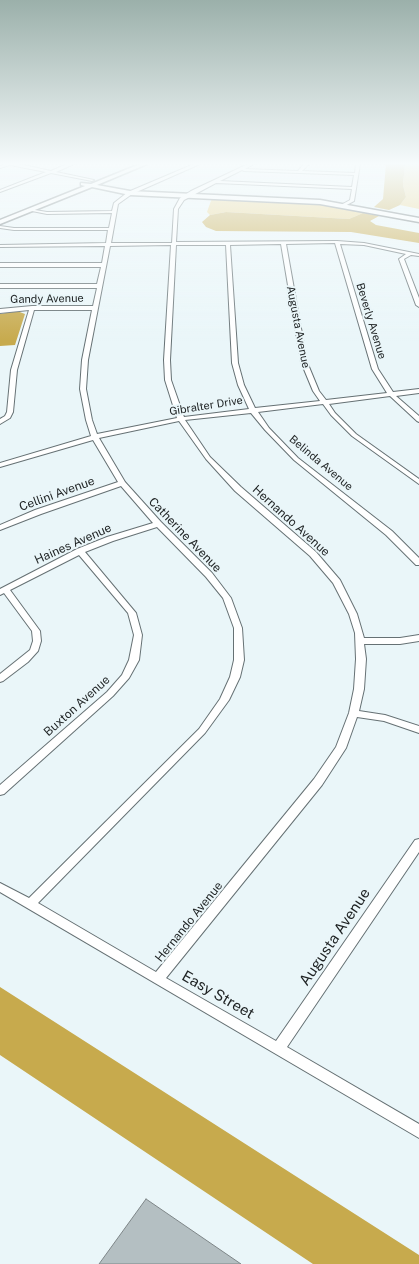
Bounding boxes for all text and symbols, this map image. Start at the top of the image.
street label: Beverly Avenue [353,281,389,361]
street label: Augusta Avenue [284,285,312,369]
street label: Gandy Avenue [10,292,84,306]
street label: Gibralter Drive [168,394,244,418]
street label: Belinda Avenue [286,433,356,493]
street label: Cellini Avenue [17,474,97,514]
street label: Hernando Avenue [249,482,333,560]
street label: Catherine Avenue [146,495,224,575]
street label: Haines Avenue [32,521,114,567]
street label: Buxton Avenue [41,673,113,739]
street label: Hernando Avenue [152,879,226,965]
street label: Augusta Avenue [296,885,374,989]
street label: Easy Street [179,967,257,1023]

